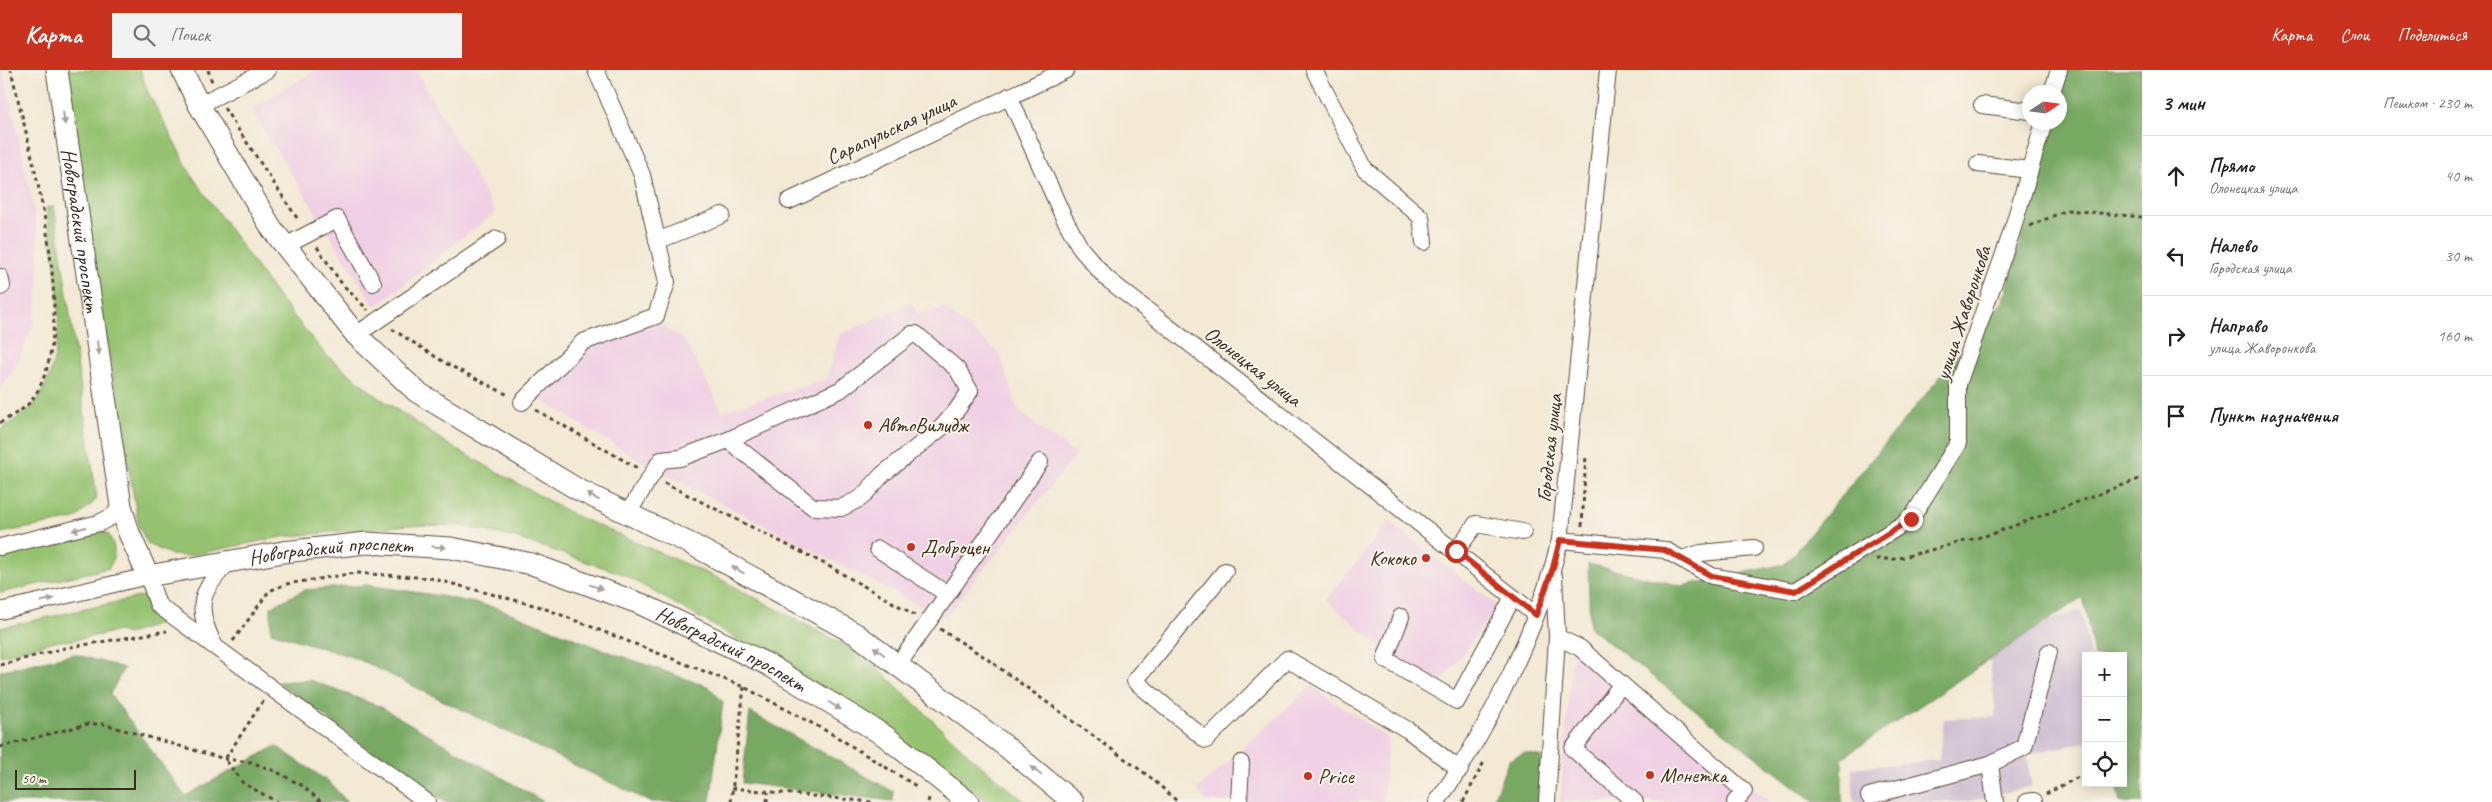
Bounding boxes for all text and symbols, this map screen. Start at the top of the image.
search box [112,13,462,58]
text: Карта [25,20,82,50]
icon: search [130,21,158,49]
text: Поиск [170,23,210,47]
text: Карта [2271,24,2312,46]
text: Слои [2340,24,2369,46]
text: Поделиться [2397,24,2467,46]
north arrow [2022,85,2067,130]
street label: Сарапульская улица [822,87,961,170]
text: 3 мин [2162,90,2205,116]
text: Пешком · 230 m [2383,93,2472,113]
one-way arrow [61,111,69,127]
street label: Новоградский проспект [56,147,106,315]
text: Прямо [2209,154,2254,178]
icon: ahead [2162,162,2190,190]
text: 40 m [2445,166,2472,186]
text: Олонецкая улица [2209,178,2298,198]
text: Налево [2209,234,2257,258]
street label: улица Жаворонкова [1928,241,1997,385]
icon: left [2162,242,2190,270]
text: 30 m [2445,246,2472,266]
text: Городская улица [2209,258,2292,278]
text: Направо [2209,314,2267,338]
street label: Олонецкая улица [1199,320,1308,413]
icon: right [2162,322,2190,350]
text: 160 m [2438,326,2472,346]
text: улица Жаворонкова [2209,338,2315,358]
one-way arrow [94,341,102,357]
street label: Городская улица [1530,391,1568,503]
icon: arrive [2162,402,2190,430]
text: Пункт назначения [2209,404,2338,428]
place label: АвтоВилидж [878,412,970,438]
marker: АвтоВилидж [862,419,874,431]
one-way arrow [586,492,600,500]
route end [1900,508,1923,531]
one-way arrow [72,525,87,533]
street label: Новоградский проспект [247,530,415,571]
place label: Доброцен [921,534,991,560]
route start [1445,540,1468,563]
marker: Доброцен [905,541,917,553]
one-way arrow [431,544,447,552]
place label: Кококо [1370,545,1418,571]
marker: Кококо [1420,552,1432,564]
one-way arrow [732,565,745,574]
one-way arrow [588,584,603,591]
one-way arrow [40,596,55,604]
street label: Новоградский проспект [652,600,812,699]
one-way arrow [873,645,886,656]
map controls [2082,652,2127,787]
button: + [2082,652,2127,697]
button: − [2082,697,2127,742]
one-way arrow [828,701,841,710]
button: locate [2082,742,2127,787]
place label: Монетка [1660,762,1730,788]
place label: Price [1318,763,1355,789]
one-way arrow [1029,765,1042,776]
scale bar [15,767,136,790]
marker: Монетка [1644,769,1656,781]
text: 50 m [22,770,46,787]
marker: Price [1302,770,1314,782]

